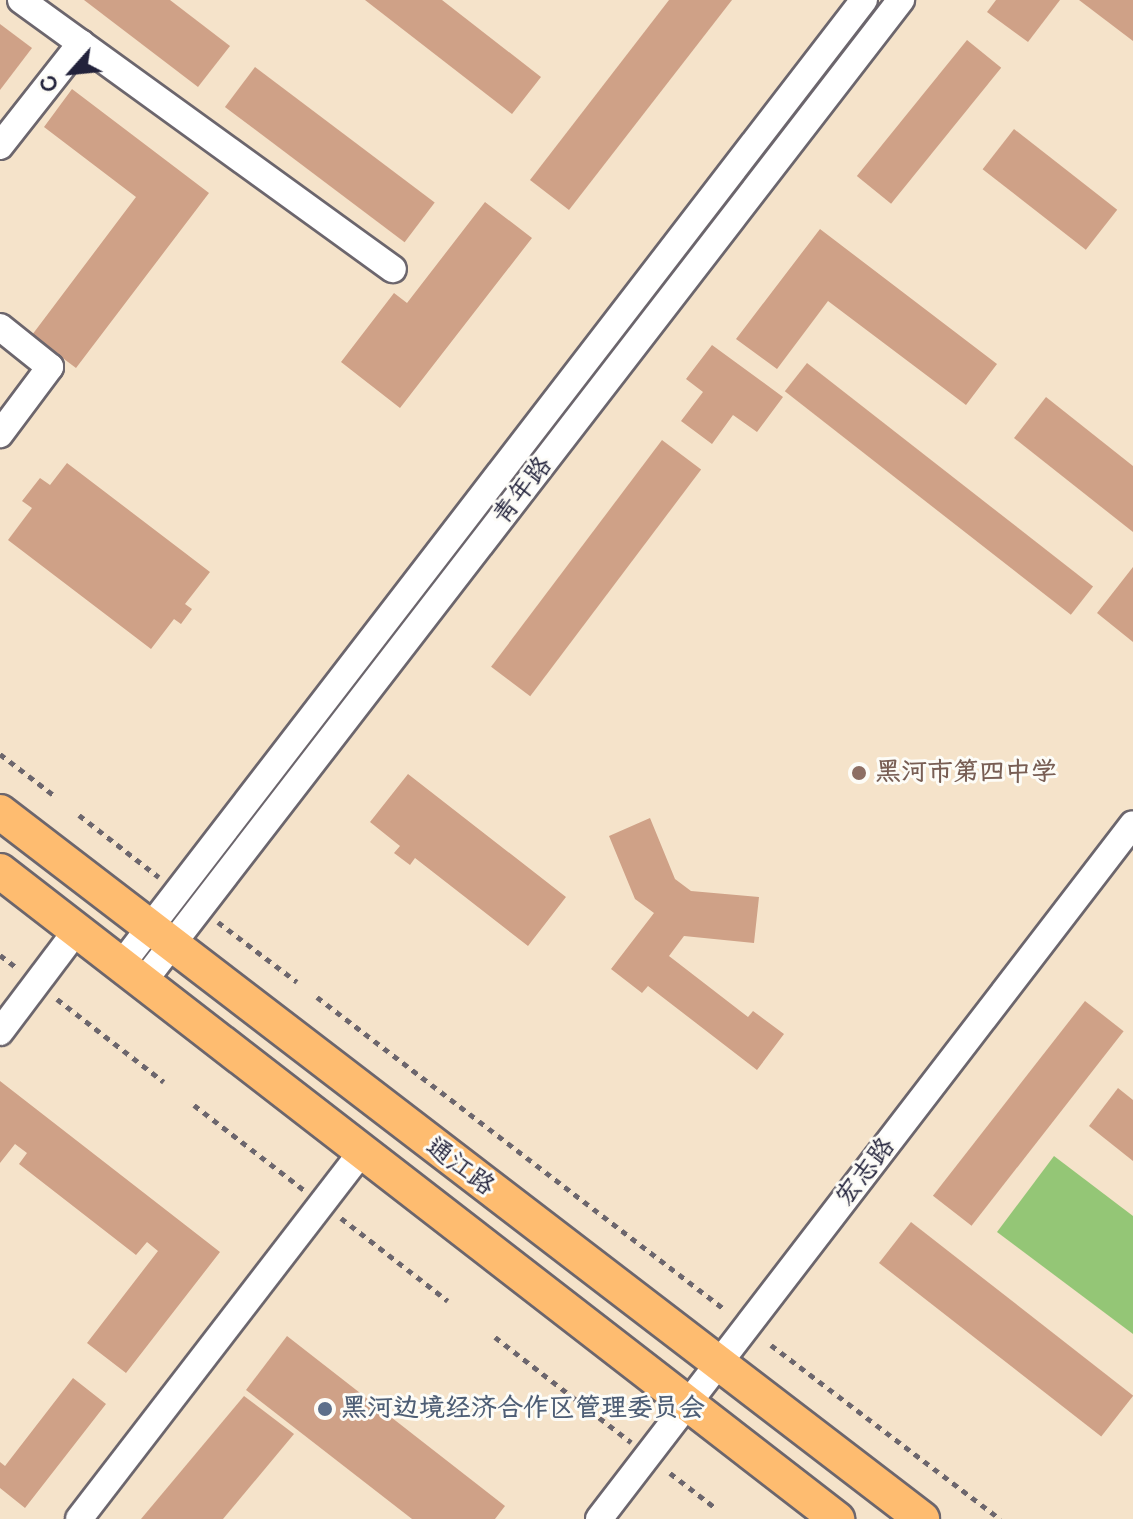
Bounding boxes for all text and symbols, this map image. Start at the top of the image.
north arrow [32,32,112,112]
text: С [35,70,66,96]
street label: 青年路 [487,451,559,531]
place label: 黑河市第四中学 [875,757,1057,789]
marker: 黑河市第四中学 [850,764,868,782]
street label: 通江路 [419,1131,501,1203]
street label: 宏志路 [830,1132,902,1212]
place label: 黑河边境经济合作区管理委员会 [341,1393,705,1425]
marker: 黑河边境经济合作区管理委员会 [316,1400,334,1418]

